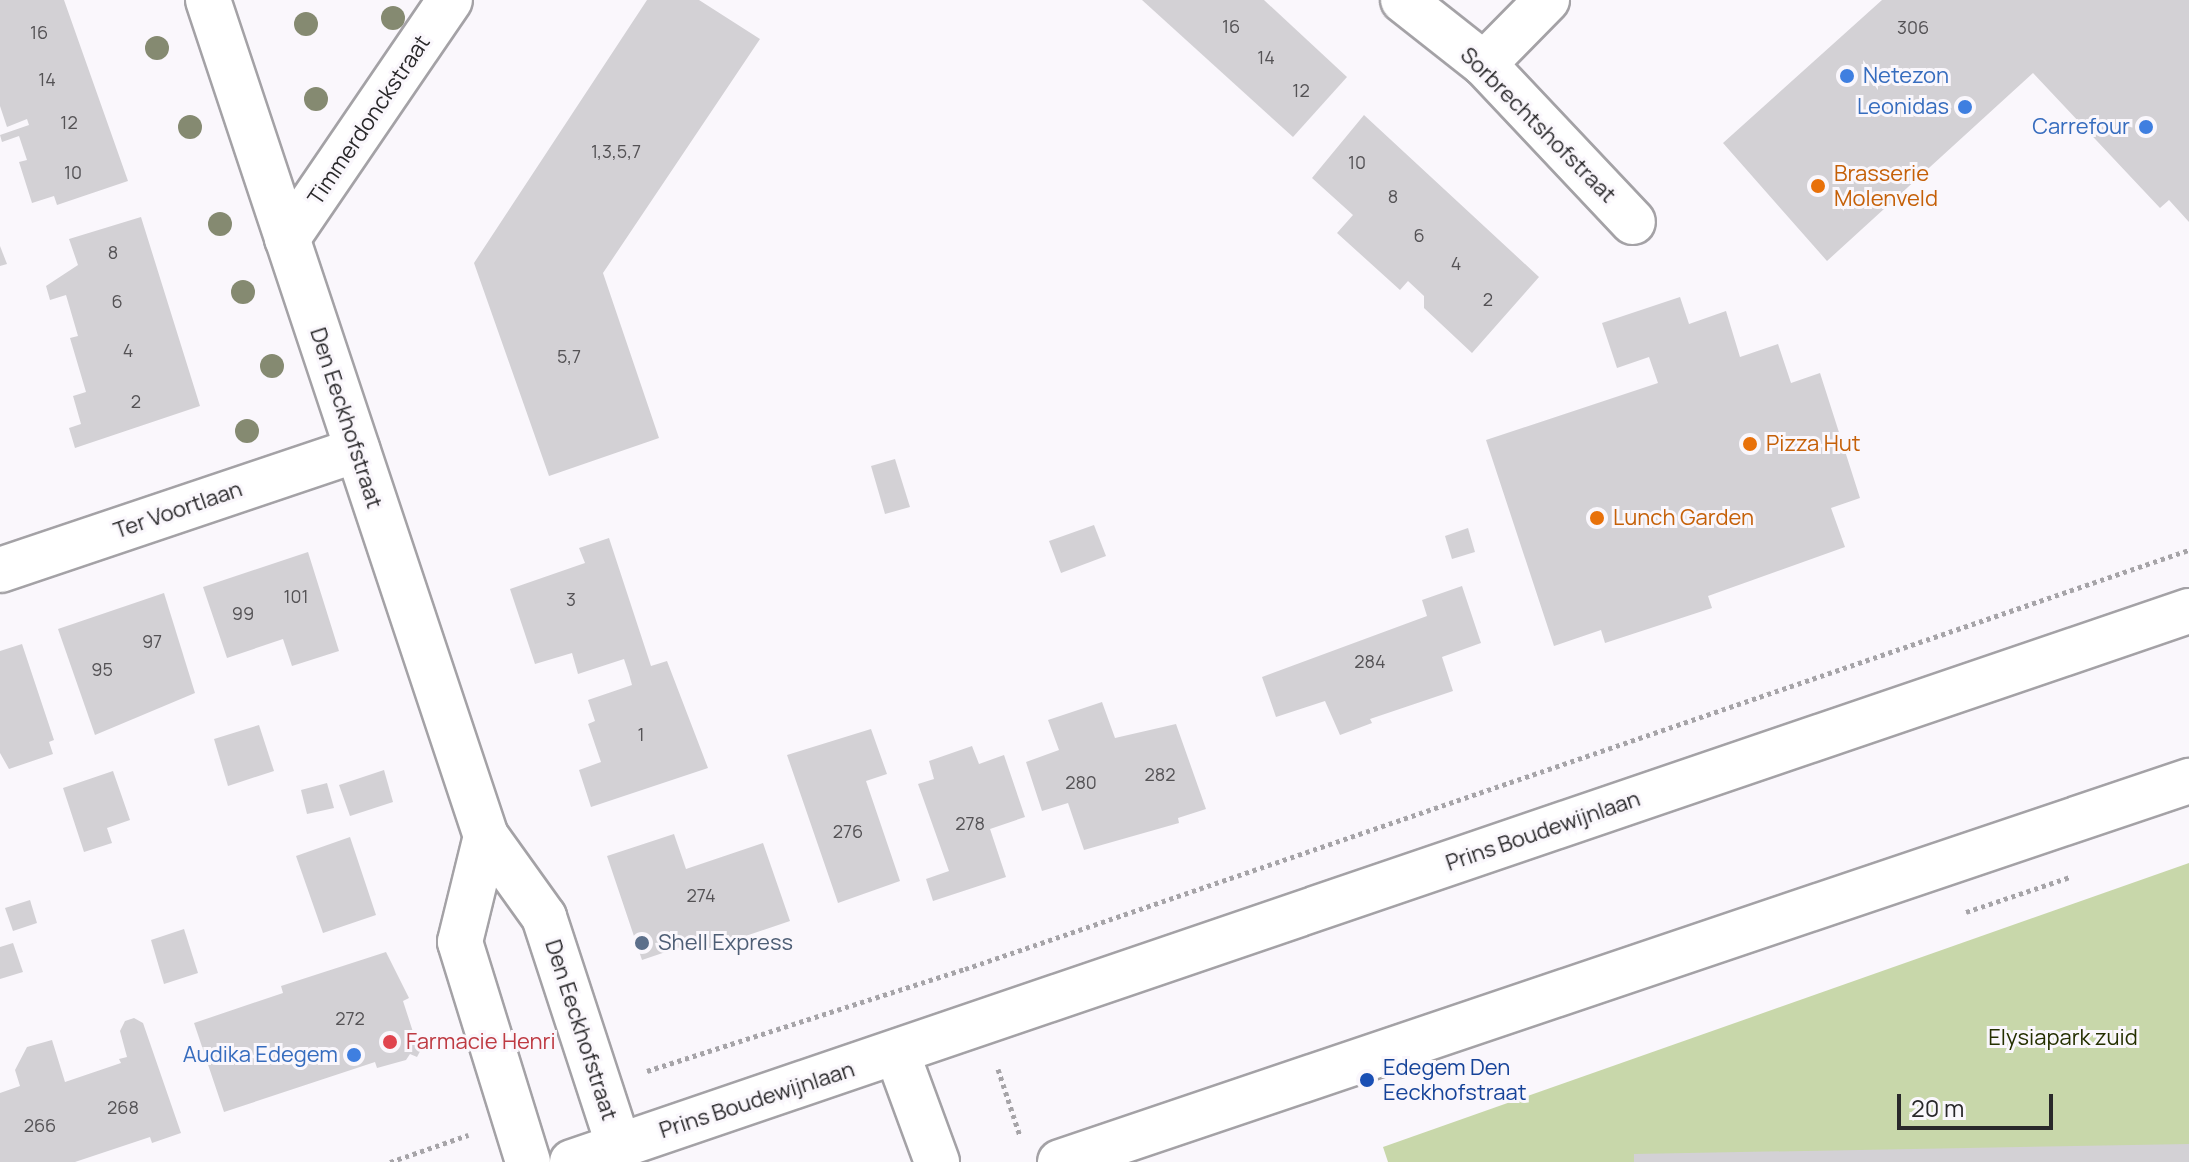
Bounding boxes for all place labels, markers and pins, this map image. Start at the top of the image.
place label: Netezon [1863,63,1949,89]
marker: Netezon [1838,67,1856,85]
place label: Leonidas [1857,94,1949,120]
marker: Leonidas [1956,98,1974,116]
place label: Carrefour [2032,114,2130,140]
marker: Carrefour [2137,118,2155,136]
place label: Brasserie Molenveld [1834,160,1938,212]
marker: Brasserie Molenveld [1809,177,1827,195]
place label: Pizza Hut [1766,431,1861,457]
marker: Pizza Hut [1741,435,1759,453]
place label: Lunch Garden [1613,505,1754,531]
marker: Lunch Garden [1588,509,1606,527]
place label: Shell Express [658,930,793,956]
marker: Shell Express [633,934,651,952]
place label: Farmacie Henri [406,1029,556,1055]
marker: Farmacie Henri [381,1033,399,1051]
place label: Audika Edegem [183,1042,338,1068]
marker: Audika Edegem [345,1046,363,1064]
place label: Edegem Den Eeckhofstraat [1383,1054,1526,1106]
marker: Edegem Den Eeckhofstraat [1358,1071,1376,1089]

